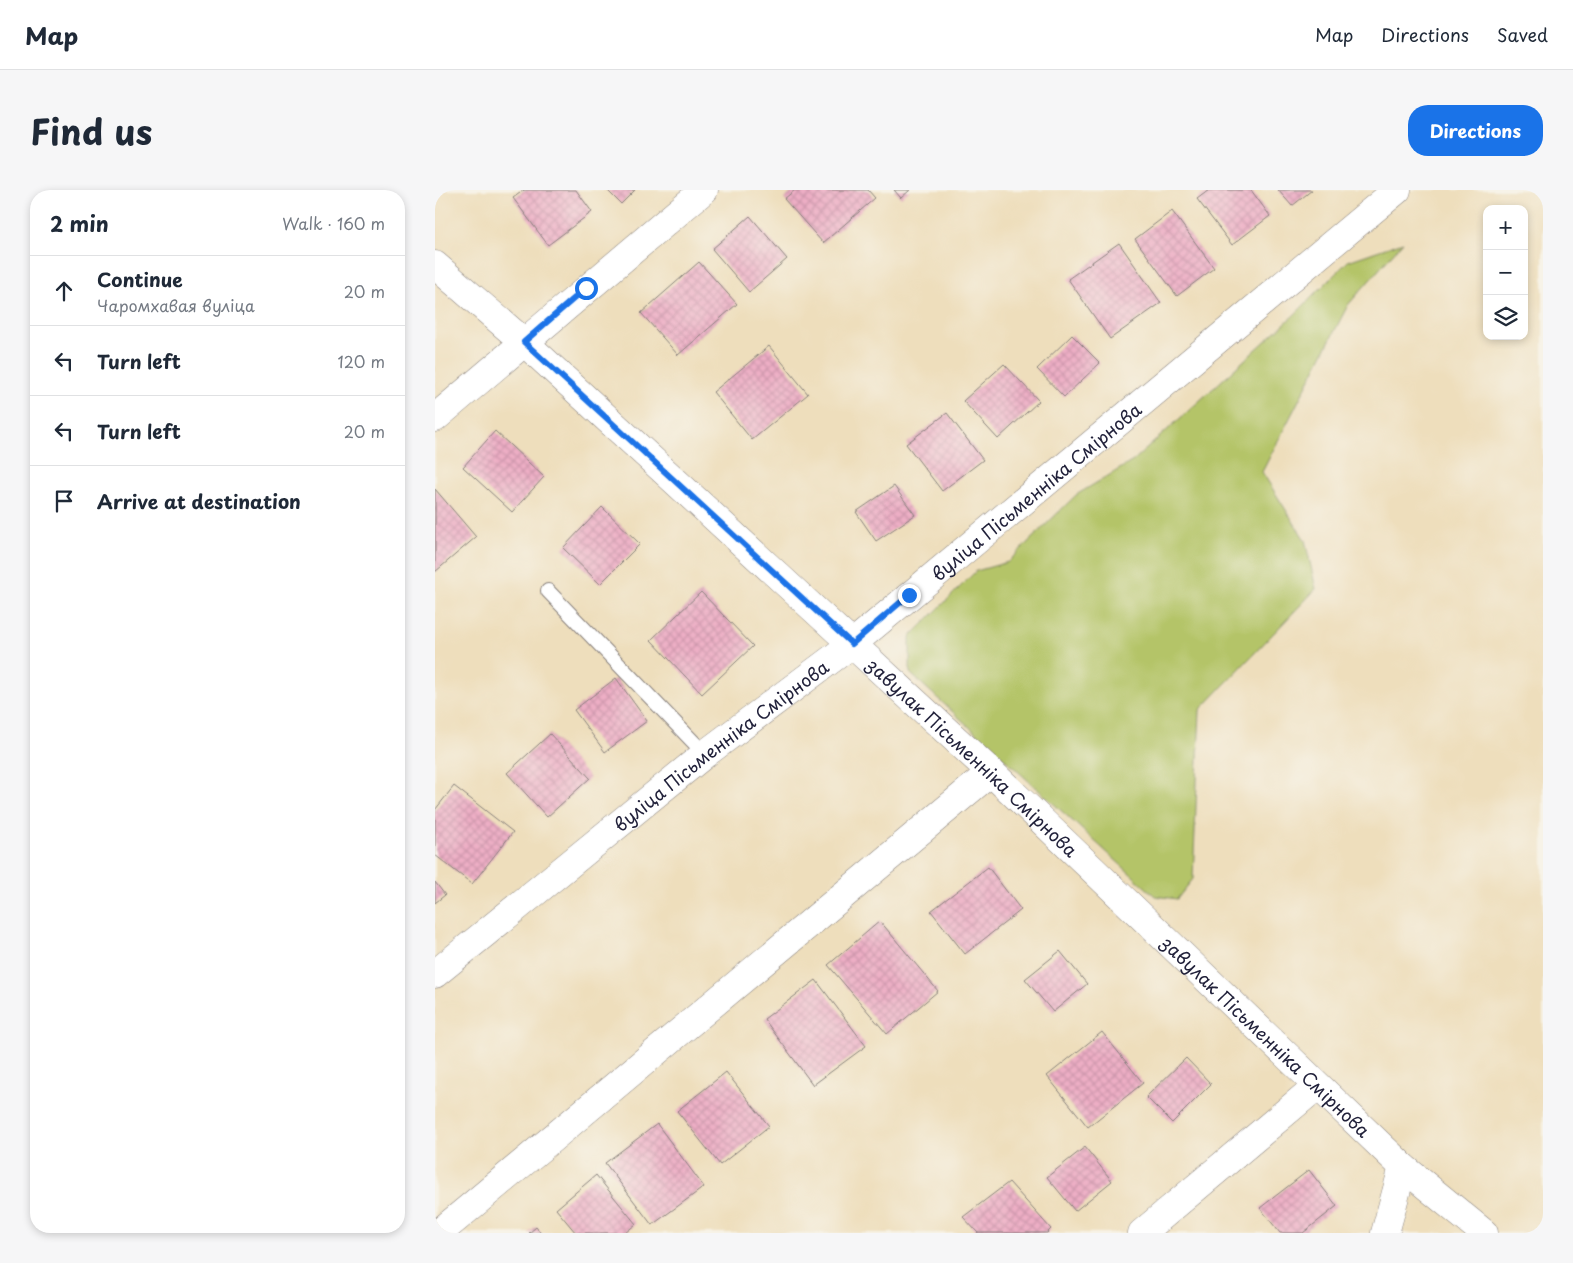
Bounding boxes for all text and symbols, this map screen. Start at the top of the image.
text: Map [25,17,78,53]
text: Map [1315,21,1353,48]
text: Directions [1381,21,1469,48]
text: Saved [1497,21,1548,48]
text: Find us [30,104,152,157]
button: Directions [1408,105,1543,156]
map controls [1483,205,1528,340]
button: + [1483,205,1528,250]
text: 2 min [50,207,109,239]
text: Walk · 160 m [282,211,385,235]
button: − [1483,250,1528,295]
text: Continue [97,265,183,293]
icon: ahead [50,277,78,305]
route start [575,277,598,300]
text: 20 m [344,279,385,303]
text: Чаромхавая вуліца [97,293,255,317]
button: layers [1483,295,1528,340]
icon: left [50,347,78,375]
text: Turn left [97,347,181,375]
text: 120 m [338,349,385,373]
street label: вуліца Пісьменніка Смірнова [925,395,1147,586]
icon: left [50,417,78,445]
text: Turn left [97,417,181,445]
text: 20 m [344,419,385,443]
icon: arrive [50,487,78,515]
text: Arrive at destination [97,487,301,515]
route end [898,584,921,607]
street label: завулак Пісьменніка Смірнова [861,651,1085,863]
street label: вуліца Пісьменніка Смірнова [607,652,834,837]
street label: завулак Пісьменніка Смірнова [1155,929,1377,1143]

